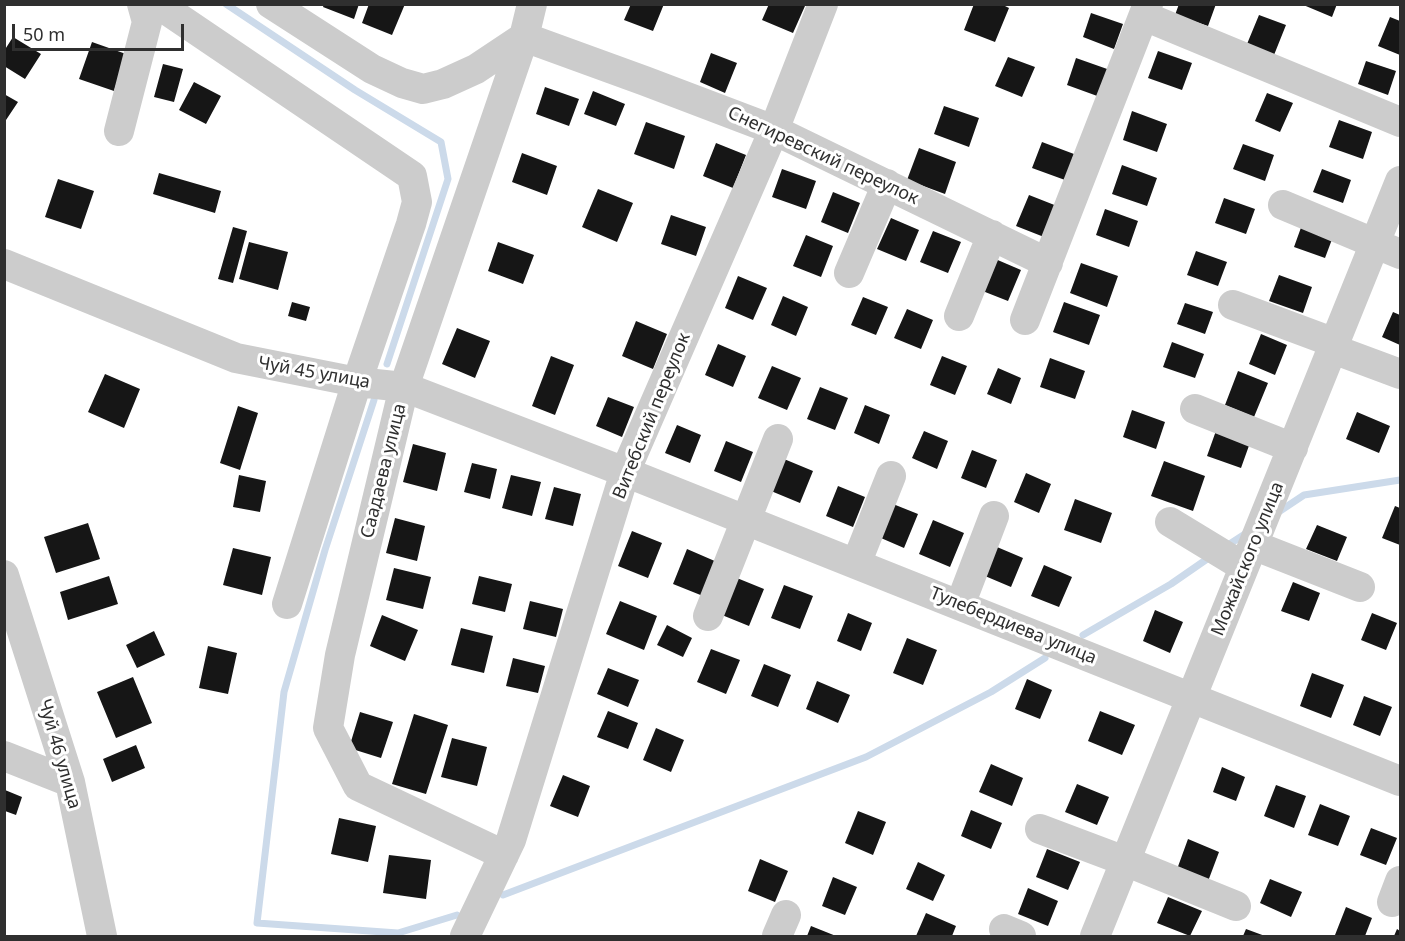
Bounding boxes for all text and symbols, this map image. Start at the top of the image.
scale bar [15,12,188,50]
text: 50 m [23,22,65,46]
street label: Снегиревский переулок [724,102,922,210]
street label: Витебский переулок [609,330,695,502]
street label: Чуй 45 улица [256,353,372,393]
street label: Саадаева улица [357,401,411,541]
street label: Можайского улица [1207,479,1289,639]
street label: Тулебердиева улица [927,583,1099,669]
street label: Чуй 46 улица [33,697,85,811]

